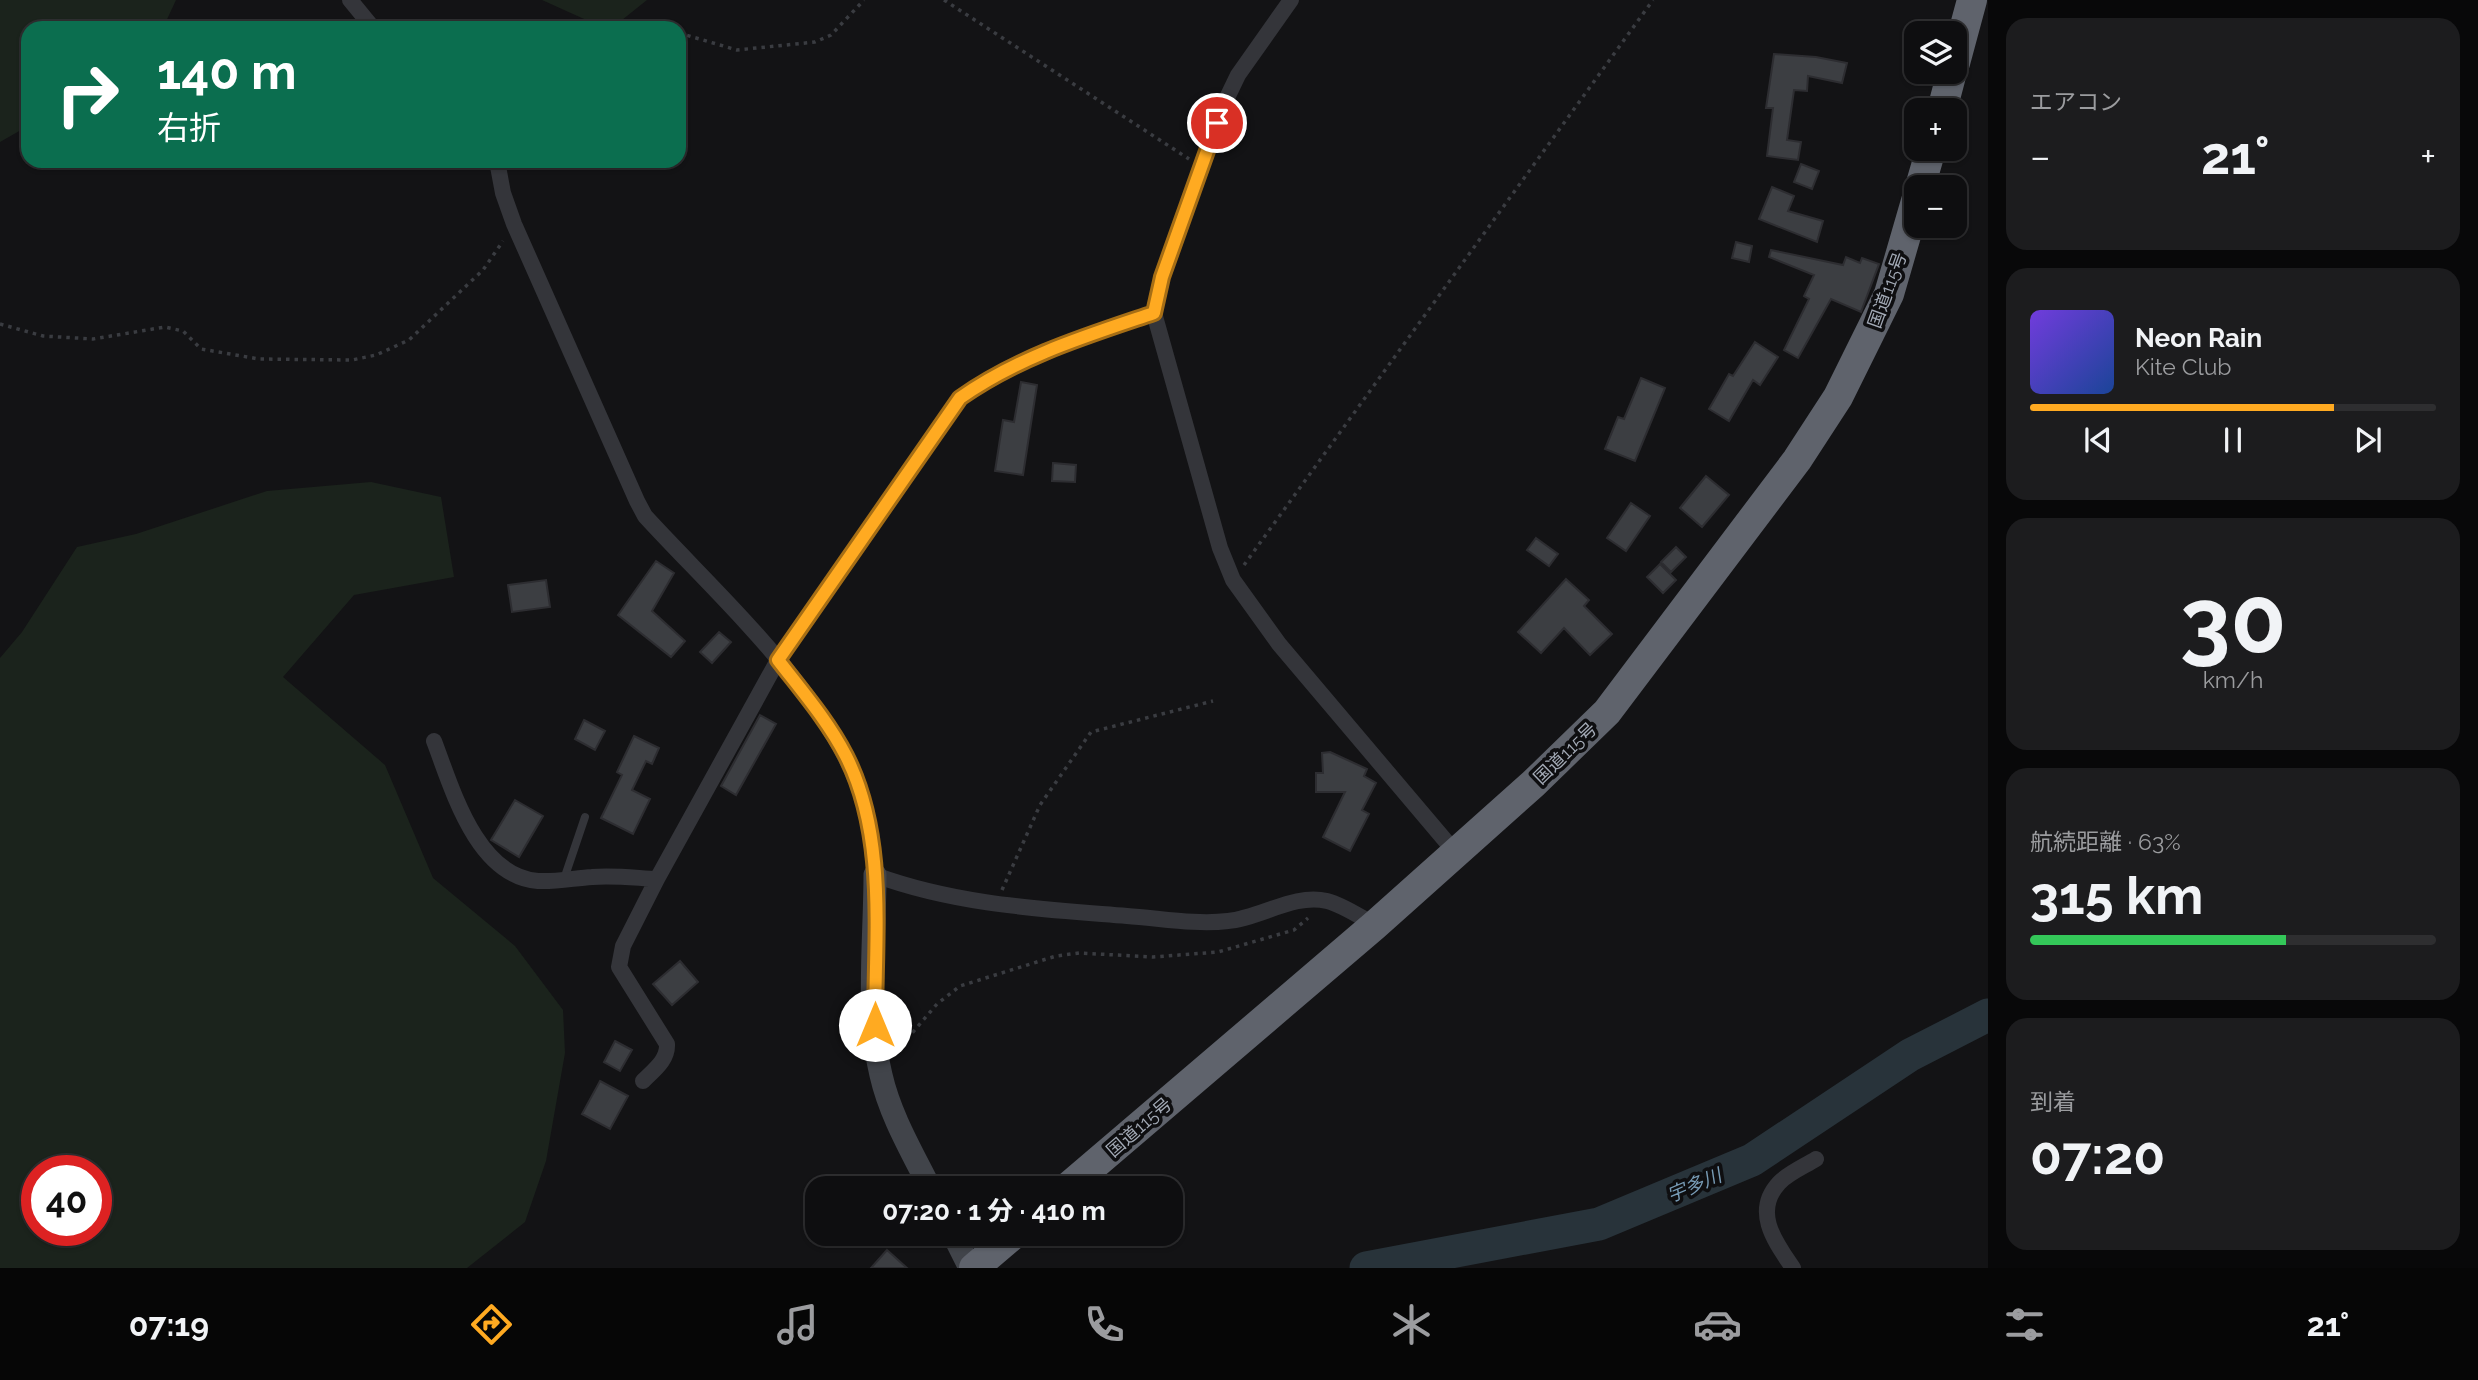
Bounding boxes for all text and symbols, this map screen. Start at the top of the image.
map controls [1904,21,1967,238]
button: layers [1904,21,1967,84]
text: 140 m [157,43,297,100]
icon: right [42,49,133,140]
text: エアコン [2030,88,2122,115]
pin [1187,93,1247,153]
button: + [1904,98,1967,161]
icon: arrive [1198,104,1236,142]
text: 右折 [157,109,221,146]
text: 21° [2201,125,2270,186]
text: − [2030,134,2050,179]
text: + [2420,134,2436,179]
button: − [1904,175,1967,238]
street label: 国道115号 [1864,249,1910,331]
text: Neon Rain [2135,323,2262,353]
text: Kite Club [2135,353,2232,380]
icon: previous [2079,421,2117,459]
icon: pause [2214,421,2252,459]
icon: next [2349,421,2387,459]
text: 30 [2180,567,2286,674]
text: km/h [2203,666,2263,693]
street label: 国道115号 [1529,718,1601,788]
text: 航続距離 · 63% [2030,828,2181,855]
text: 315 km [2030,865,2203,926]
position arrow [838,988,912,1062]
text: 到着 [2030,1088,2076,1115]
street label: 国道115号 [1102,1093,1176,1161]
text: 07:20 [2030,1125,2165,1186]
speed limit sign: 40 [21,1155,112,1246]
water label: 宇多川 [1663,1163,1726,1206]
text: 07:20 · 1 分 · 410 m [882,1196,1106,1226]
icon: directions [467,1300,516,1349]
icon: music [773,1300,822,1349]
icon: phone [1080,1300,1129,1349]
icon: climate [1387,1300,1436,1349]
icon: car [1693,1300,1742,1349]
icon: filters [2000,1300,2049,1349]
text: 07:19 [129,1306,209,1343]
text: 21° [2307,1306,2349,1343]

